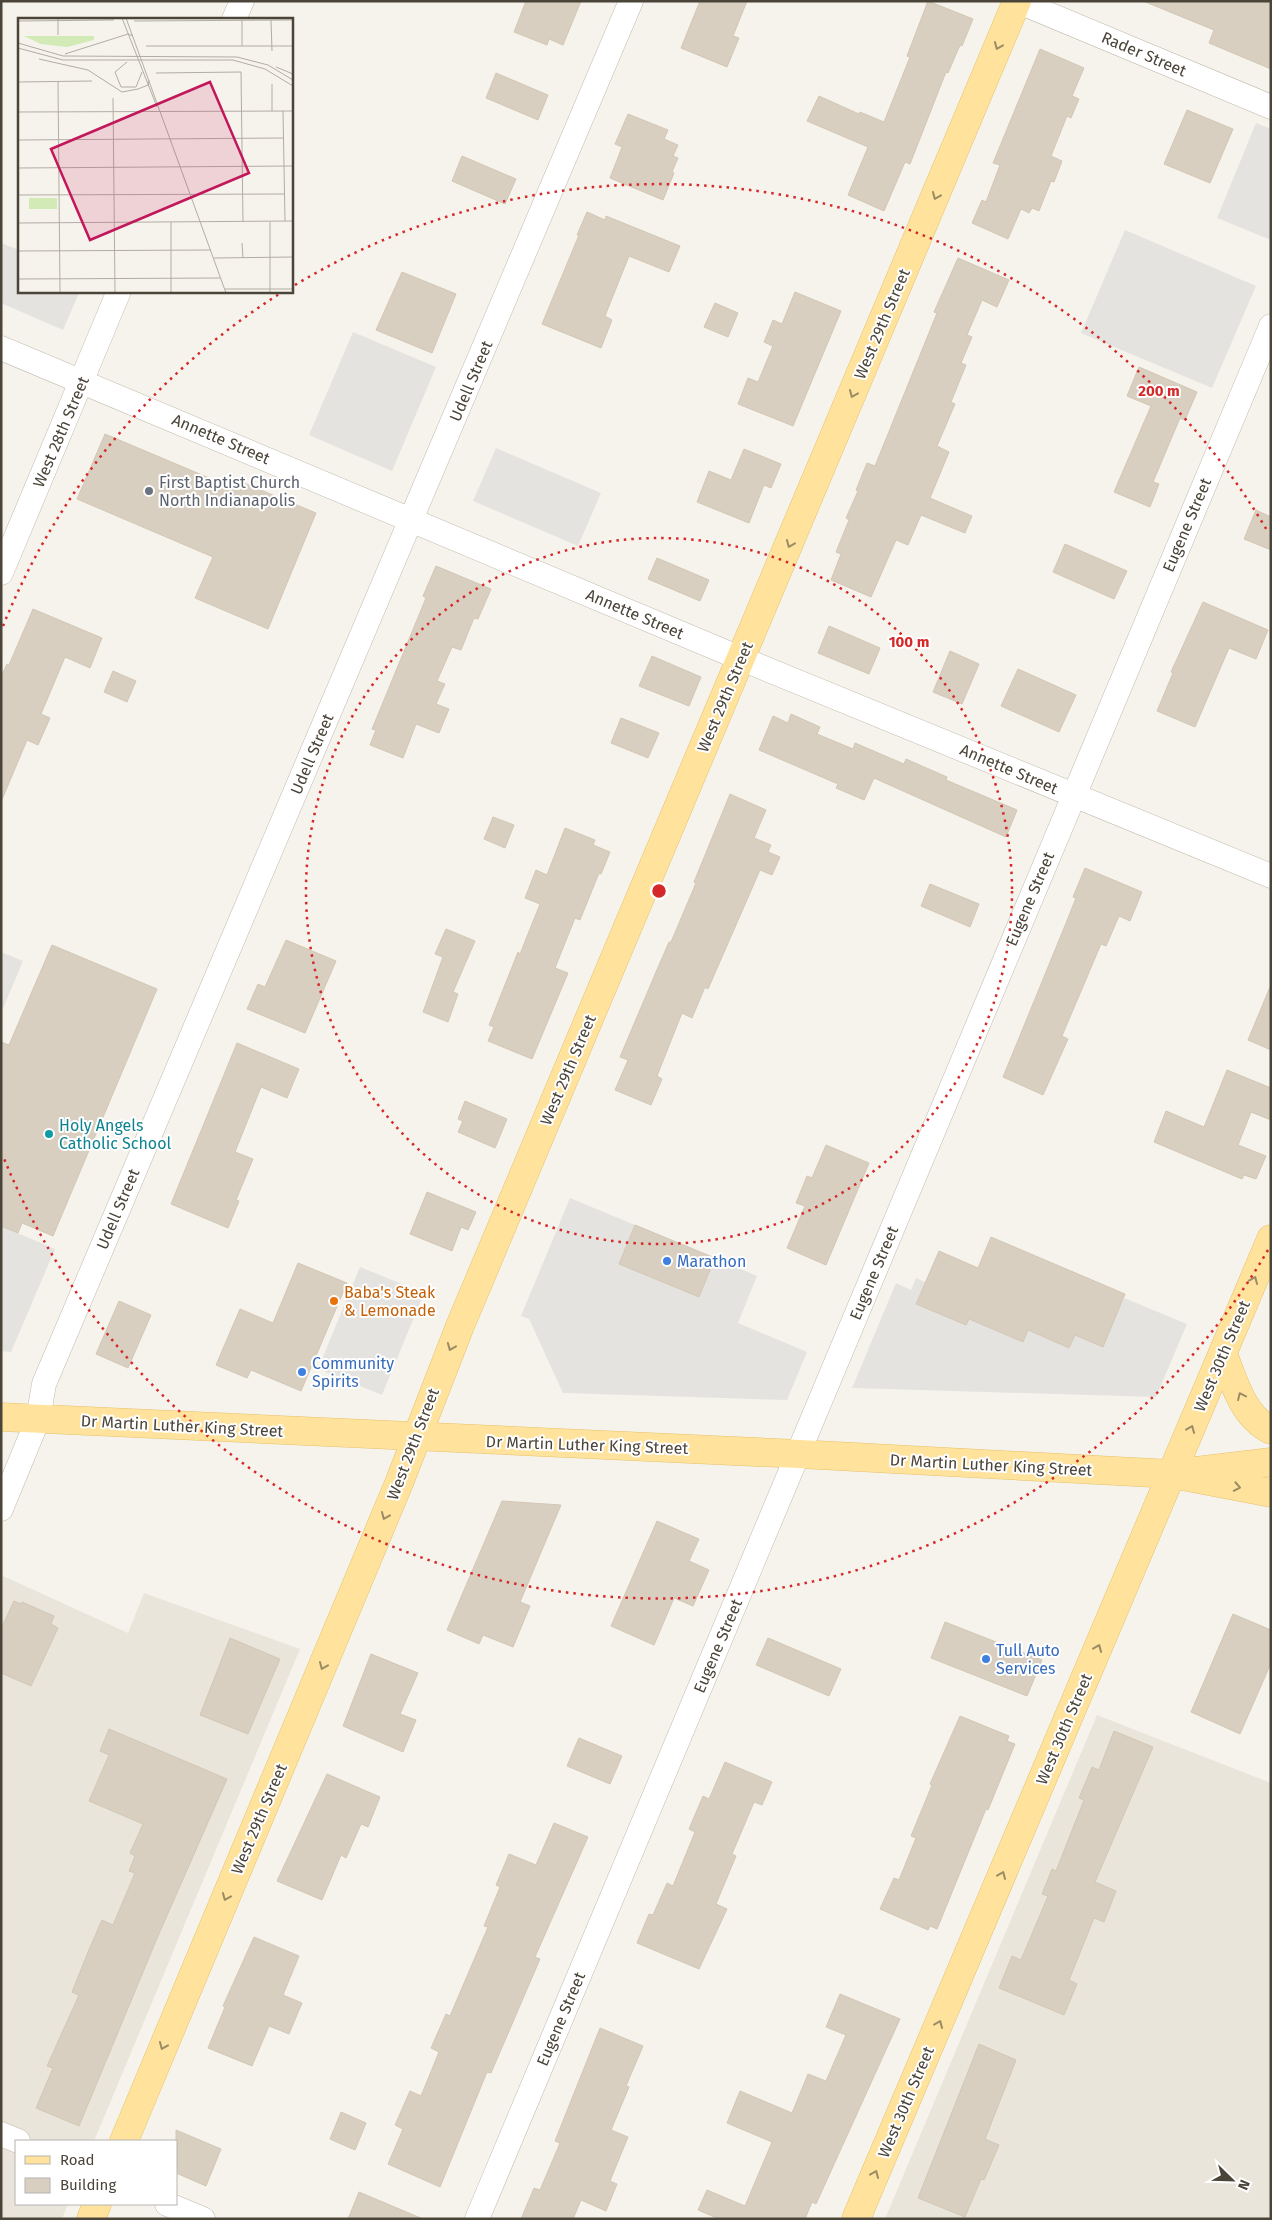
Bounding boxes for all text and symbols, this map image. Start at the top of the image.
inset map [18,18,292,292]
street label: Rader Street [1099,28,1189,80]
one-way arrow [994,41,1005,50]
one-way arrow [931,191,942,200]
street label: West 29th Street [850,266,914,382]
street label: Udell Street [445,338,497,424]
street label: West 28th Street [29,373,93,490]
text: 200 m [1138,382,1180,400]
one-way arrow [848,389,859,398]
street label: Annette Street [169,410,273,468]
place label: First Baptist Church North Indianapolis [159,473,300,510]
street label: Eugene Street [1159,475,1215,575]
marker: First Baptist Church North Indianapolis [143,485,155,497]
one-way arrow [785,539,796,548]
street label: Annette Street [583,585,687,643]
text: 100 m [889,633,929,651]
street label: West 29th Street [693,639,757,755]
street label: Udell Street [286,711,338,797]
street label: Annette Street [957,740,1061,798]
street label: Eugene Street [1002,849,1058,949]
centre of rings [650,882,668,900]
street label: West 29th Street [536,1012,600,1128]
place label: Holy Angels Catholic School [59,1116,172,1153]
marker: Holy Angels Catholic School [43,1128,55,1140]
street label: Udell Street [92,1166,144,1252]
street label: Eugene Street [846,1223,902,1323]
place label: Marathon [677,1252,746,1271]
marker: Marathon [661,1255,673,1267]
one-way arrow [1248,1276,1258,1284]
place label: Baba's Steak & Lemonade [344,1283,436,1320]
marker: Baba's Steak & Lemonade [328,1295,340,1307]
street label: West 30th Street [1190,1297,1254,1414]
one-way arrow [447,1342,458,1351]
place label: Community Spirits [312,1354,394,1391]
marker: Community Spirits [296,1366,308,1378]
street label: West 29th Street [383,1385,443,1503]
one-way arrow [1237,1392,1247,1401]
street label: Dr Martin Luther King Street [80,1411,284,1441]
one-way arrow [1186,1426,1196,1434]
street label: Dr Martin Luther King Street [485,1432,689,1458]
street label: Dr Martin Luther King Street [889,1450,1093,1480]
one-way arrow [1233,1481,1242,1492]
one-way arrow [381,1511,391,1520]
street label: Eugene Street [690,1596,746,1696]
place label: Tull Auto Services [996,1641,1060,1678]
one-way arrow [1092,1644,1103,1653]
marker: Tull Auto Services [980,1653,992,1665]
one-way arrow [318,1661,329,1670]
street label: West 30th Street [1032,1670,1096,1787]
street label: West 29th Street [227,1761,291,1877]
one-way arrow [996,1871,1007,1880]
one-way arrow [222,1892,232,1900]
street label: Eugene Street [533,1969,589,2069]
one-way arrow [932,2020,943,2029]
one-way arrow [159,2042,169,2050]
street label: West 30th Street [874,2043,938,2160]
legend [15,2140,178,2205]
text: Road [60,2151,95,2169]
north arrow [1207,2155,1257,2205]
one-way arrow [869,2170,879,2179]
text: Building [60,2176,116,2194]
text: N [1234,2177,1253,2192]

